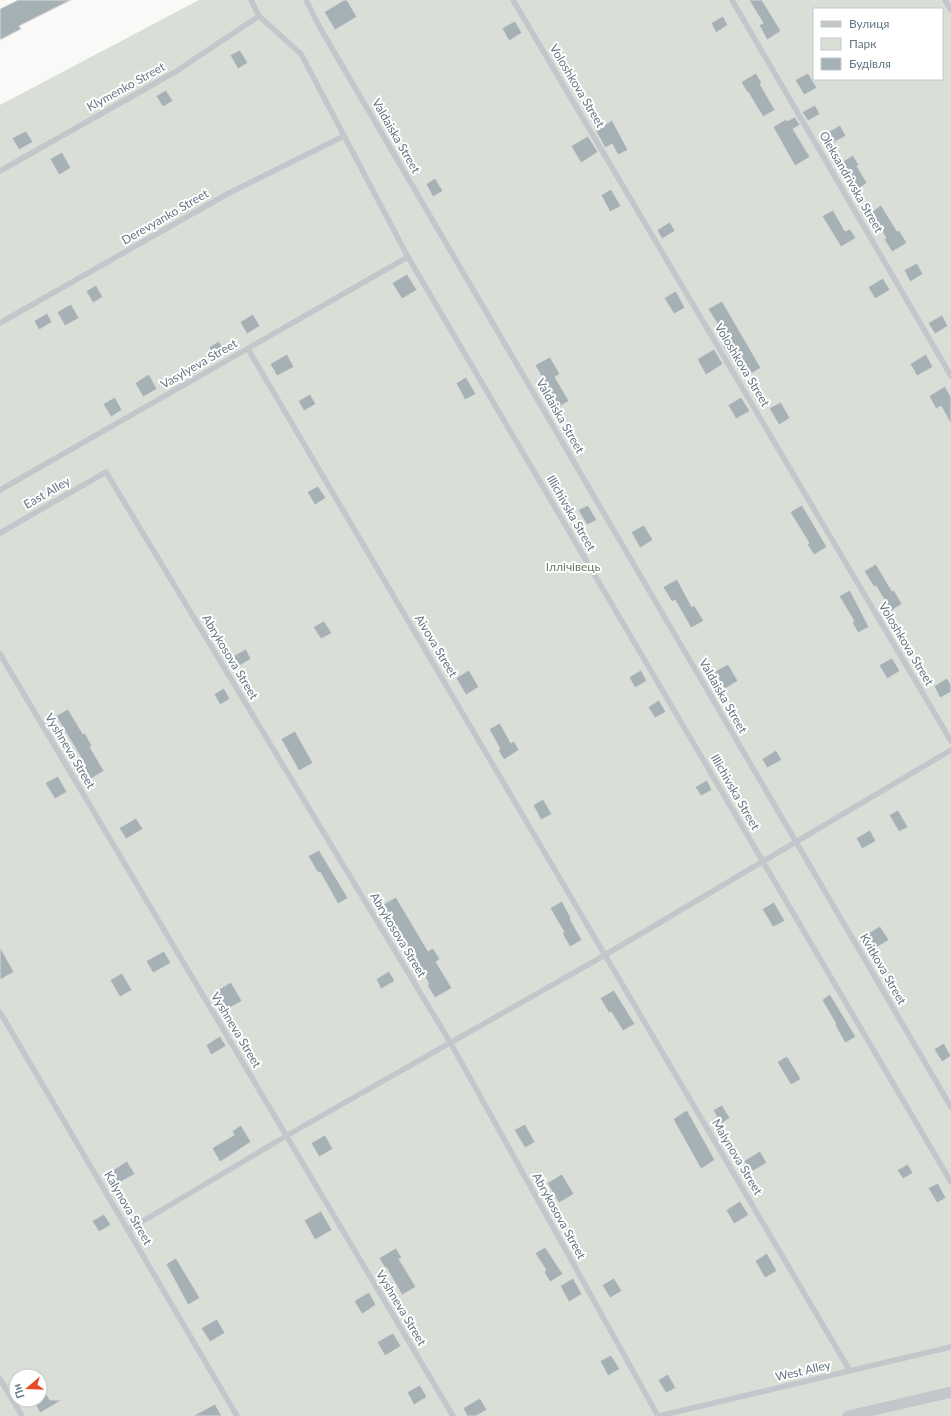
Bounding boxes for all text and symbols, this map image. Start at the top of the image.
legend [813,8,943,80]
text: Вулиця [849,16,889,31]
text: Парк [849,36,877,51]
street label: Voloshkova Street [547,41,609,131]
text: Будівля [849,56,891,71]
street label: Klymenko Street [84,59,168,114]
street label: Valdaiska Street [369,96,424,176]
street label: Oleksandrivska Street [816,128,887,236]
street label: Derevyanko Street [119,185,211,248]
street label: Voloshkova Street [712,320,774,410]
street label: Vasylyeva Street [158,335,240,392]
street label: Valdaiska Street [533,376,588,456]
street label: Illichivska Street [544,472,600,554]
street label: East Alley [21,473,73,512]
park label: Іллічівець [546,559,601,574]
street label: Voloshkova Street [876,599,938,689]
street label: Abrykosova Street [199,612,262,703]
street label: Aivova Street [412,612,461,680]
street label: Valdaiska Street [696,656,751,736]
street label: Vyshneva Street [42,710,99,792]
street label: Illichivska Street [708,751,764,833]
street label: Abrykosova Street [367,890,430,981]
street label: Kvitkova Street [857,930,910,1008]
street label: Vyshneva Street [208,989,265,1071]
street label: Malynova Street [709,1116,766,1198]
street label: Kalynova Street [101,1168,156,1248]
street label: Abrykosova Street [529,1170,590,1262]
street label: Vyshneva Street [373,1267,430,1349]
street label: West Alley [774,1357,833,1384]
north arrow [8,1368,48,1408]
text: Пн [10,1382,27,1400]

